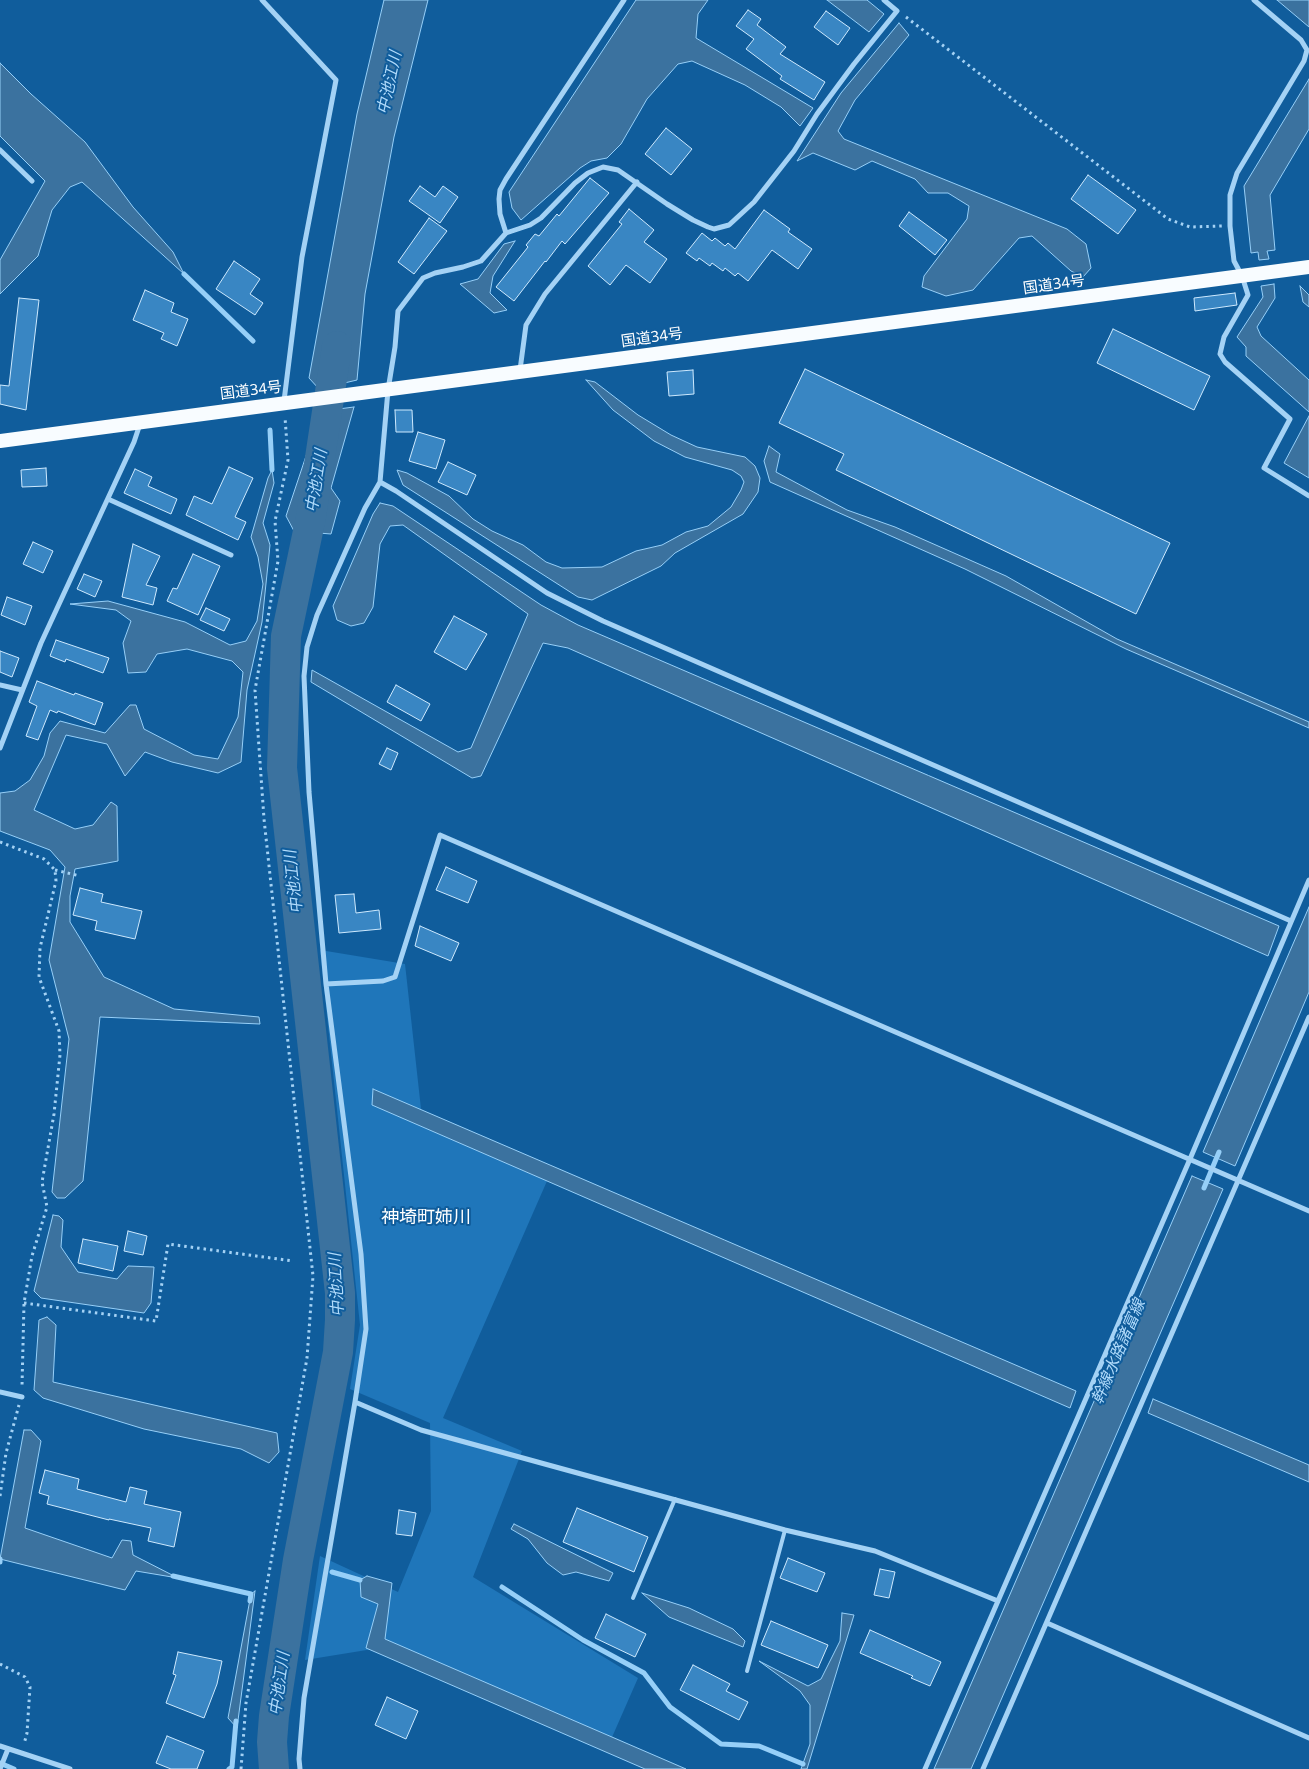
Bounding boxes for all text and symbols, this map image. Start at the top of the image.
water label: 中池江川 [374,50,406,116]
street label: 国道34号 [1022,272,1086,298]
street label: 国道34号 [620,325,684,351]
street label: 国道34号 [219,378,283,404]
water label: 中池江川 [303,448,331,514]
water label: 中池江川 [281,849,307,915]
district label: 神埼町姉川 [381,1207,471,1229]
water label: 中池江川 [326,1253,348,1317]
water label: 幹線水路諸富線 [1088,1297,1150,1407]
water label: 中池江川 [266,1651,294,1717]

